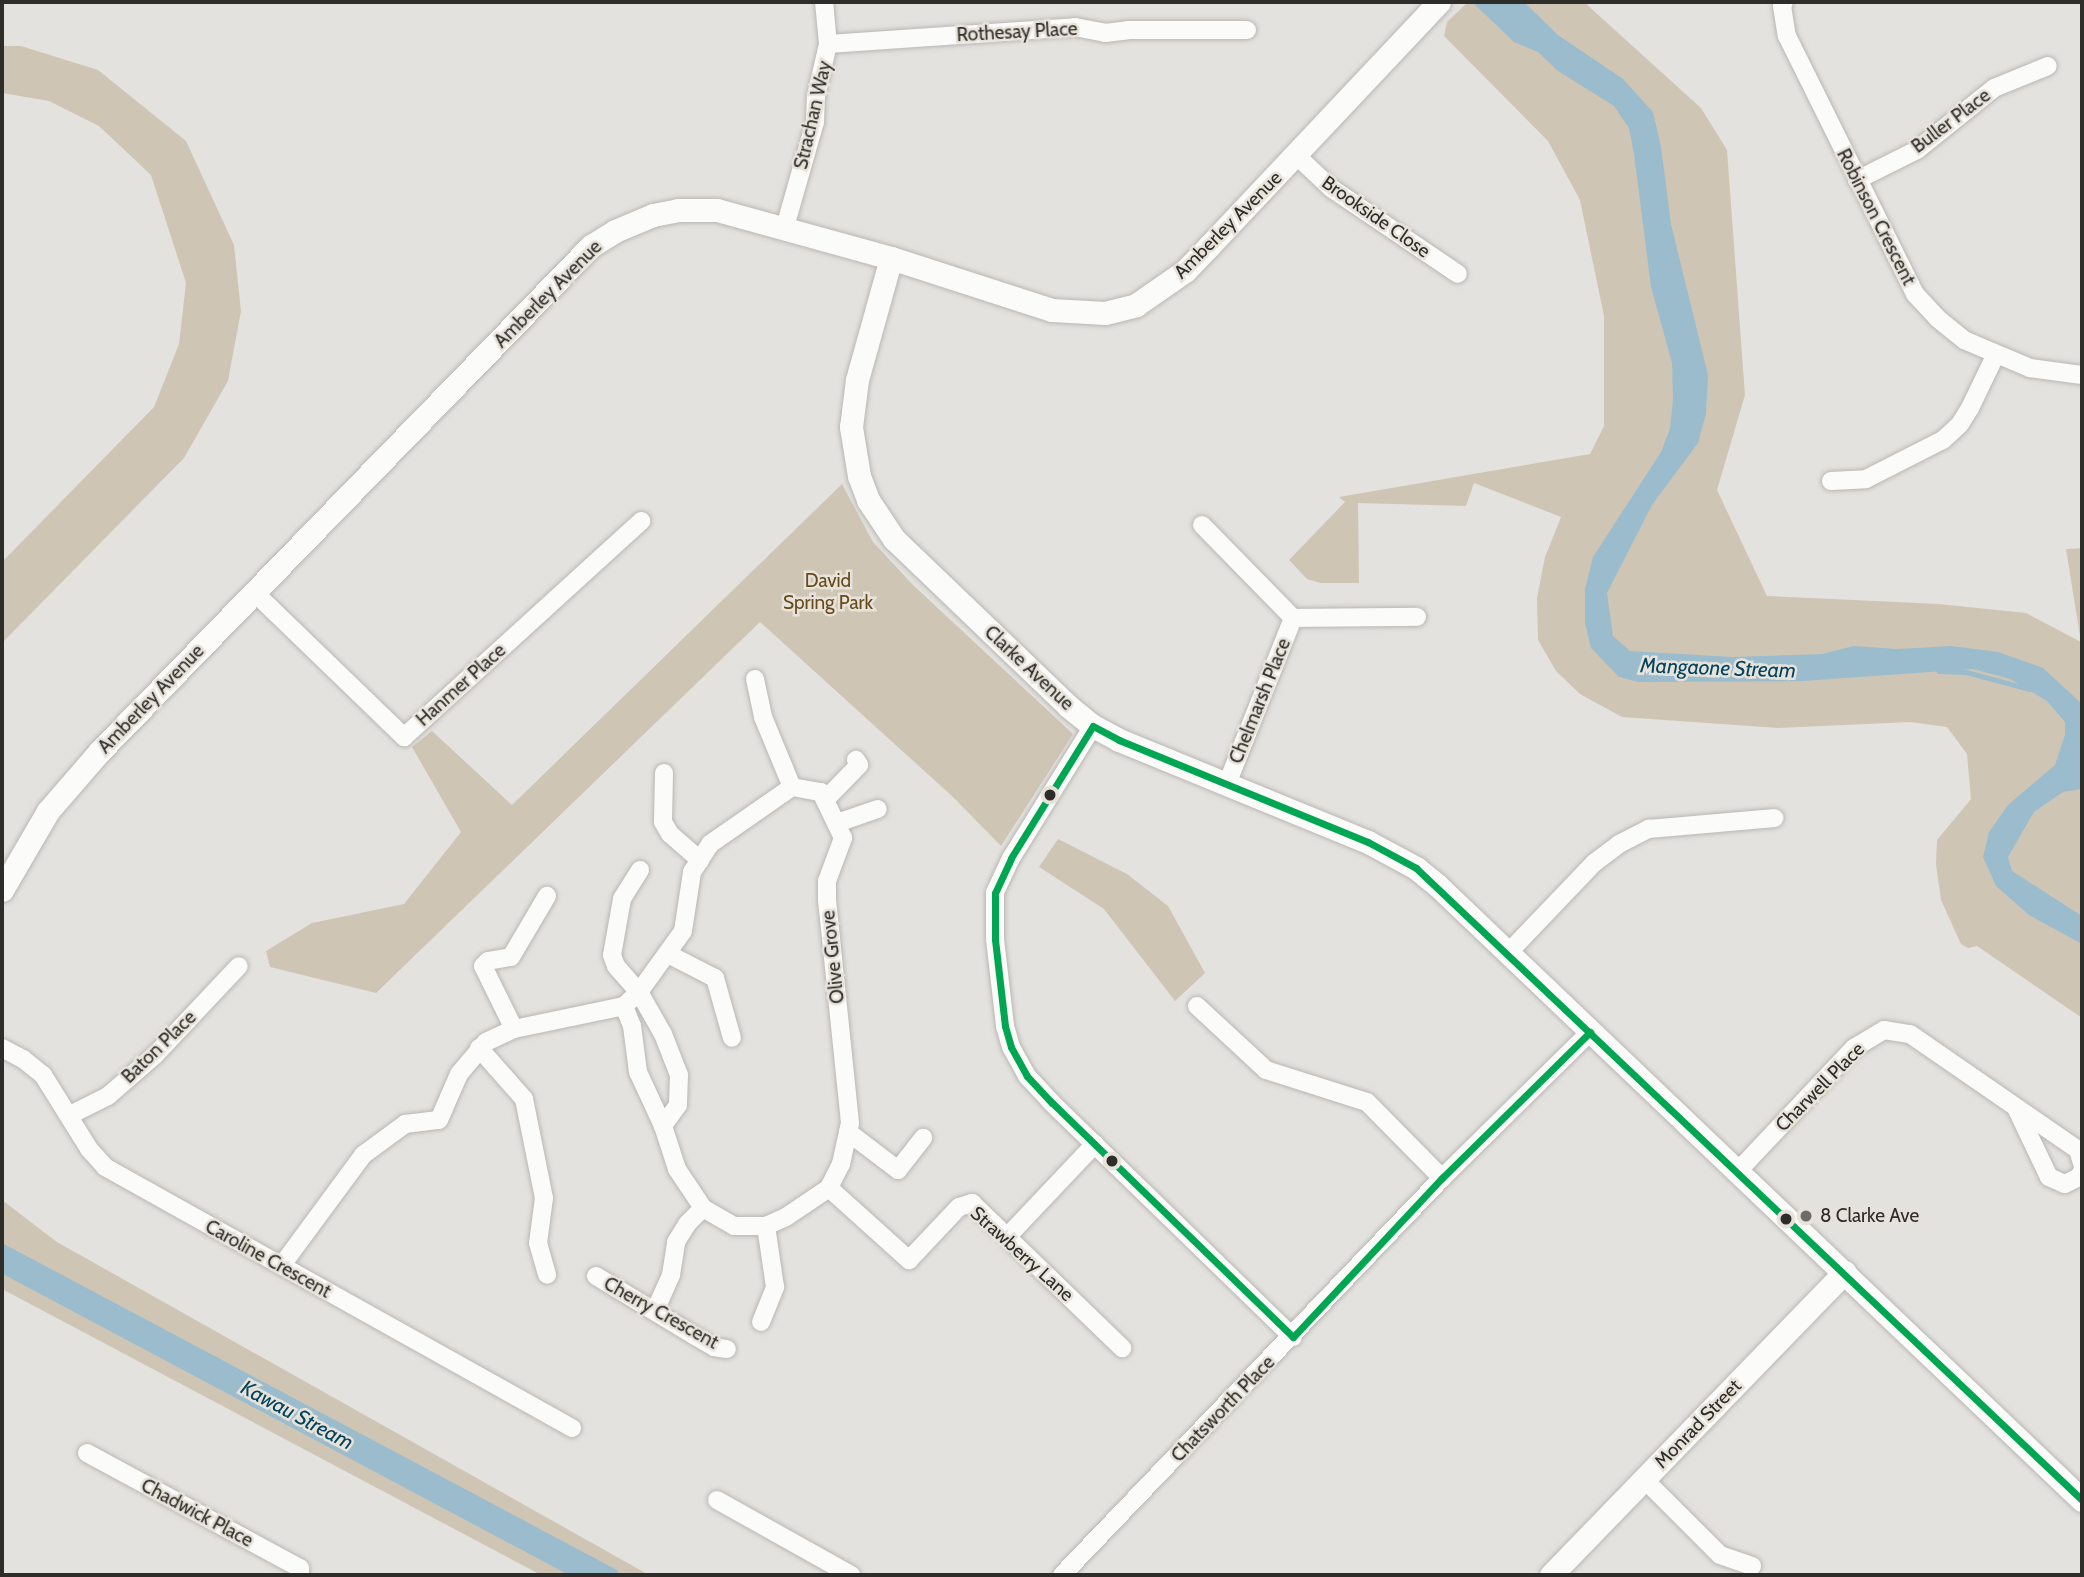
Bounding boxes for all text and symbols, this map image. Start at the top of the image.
street label: Rothesay Place [956,17,1078,47]
street label: Strachan Way [789,59,837,171]
street label: Buller Place [1907,84,1995,158]
street label: Robinson Crescent [1832,145,1920,289]
street label: Amberley Avenue [1169,166,1287,284]
street label: Brookside Close [1317,171,1435,263]
street label: Amberley Avenue [489,235,607,353]
park label: David Spring Park [783,570,873,614]
street label: Clarke Avenue [980,621,1078,715]
street label: Chelmarsh Place [1225,635,1295,767]
street label: Hanmer Place [412,639,510,731]
street label: Amberley Avenue [93,640,209,758]
water label: Mangaone Stream [1640,653,1796,683]
unlabelled marker [1043,788,1057,802]
street label: Olive Grove [817,909,849,1005]
street label: Baton Place [117,1006,201,1088]
street label: Charwell Place [1771,1038,1869,1136]
unlabelled marker [1105,1154,1119,1168]
street label: Strawberry Lane [966,1202,1078,1306]
place label: 8 Clarke Ave [1820,1205,1919,1227]
marker: 8 Clarke Ave [1798,1208,1814,1224]
unlabelled marker [1779,1212,1793,1226]
street label: Caroline Crescent [201,1215,335,1303]
street label: Cherry Crescent [600,1272,722,1354]
street label: Chatsworth Place [1167,1351,1279,1467]
water label: Kawau Stream [236,1375,358,1455]
street label: Monrad Street [1650,1375,1746,1473]
street label: Chadwick Place [137,1474,257,1552]

